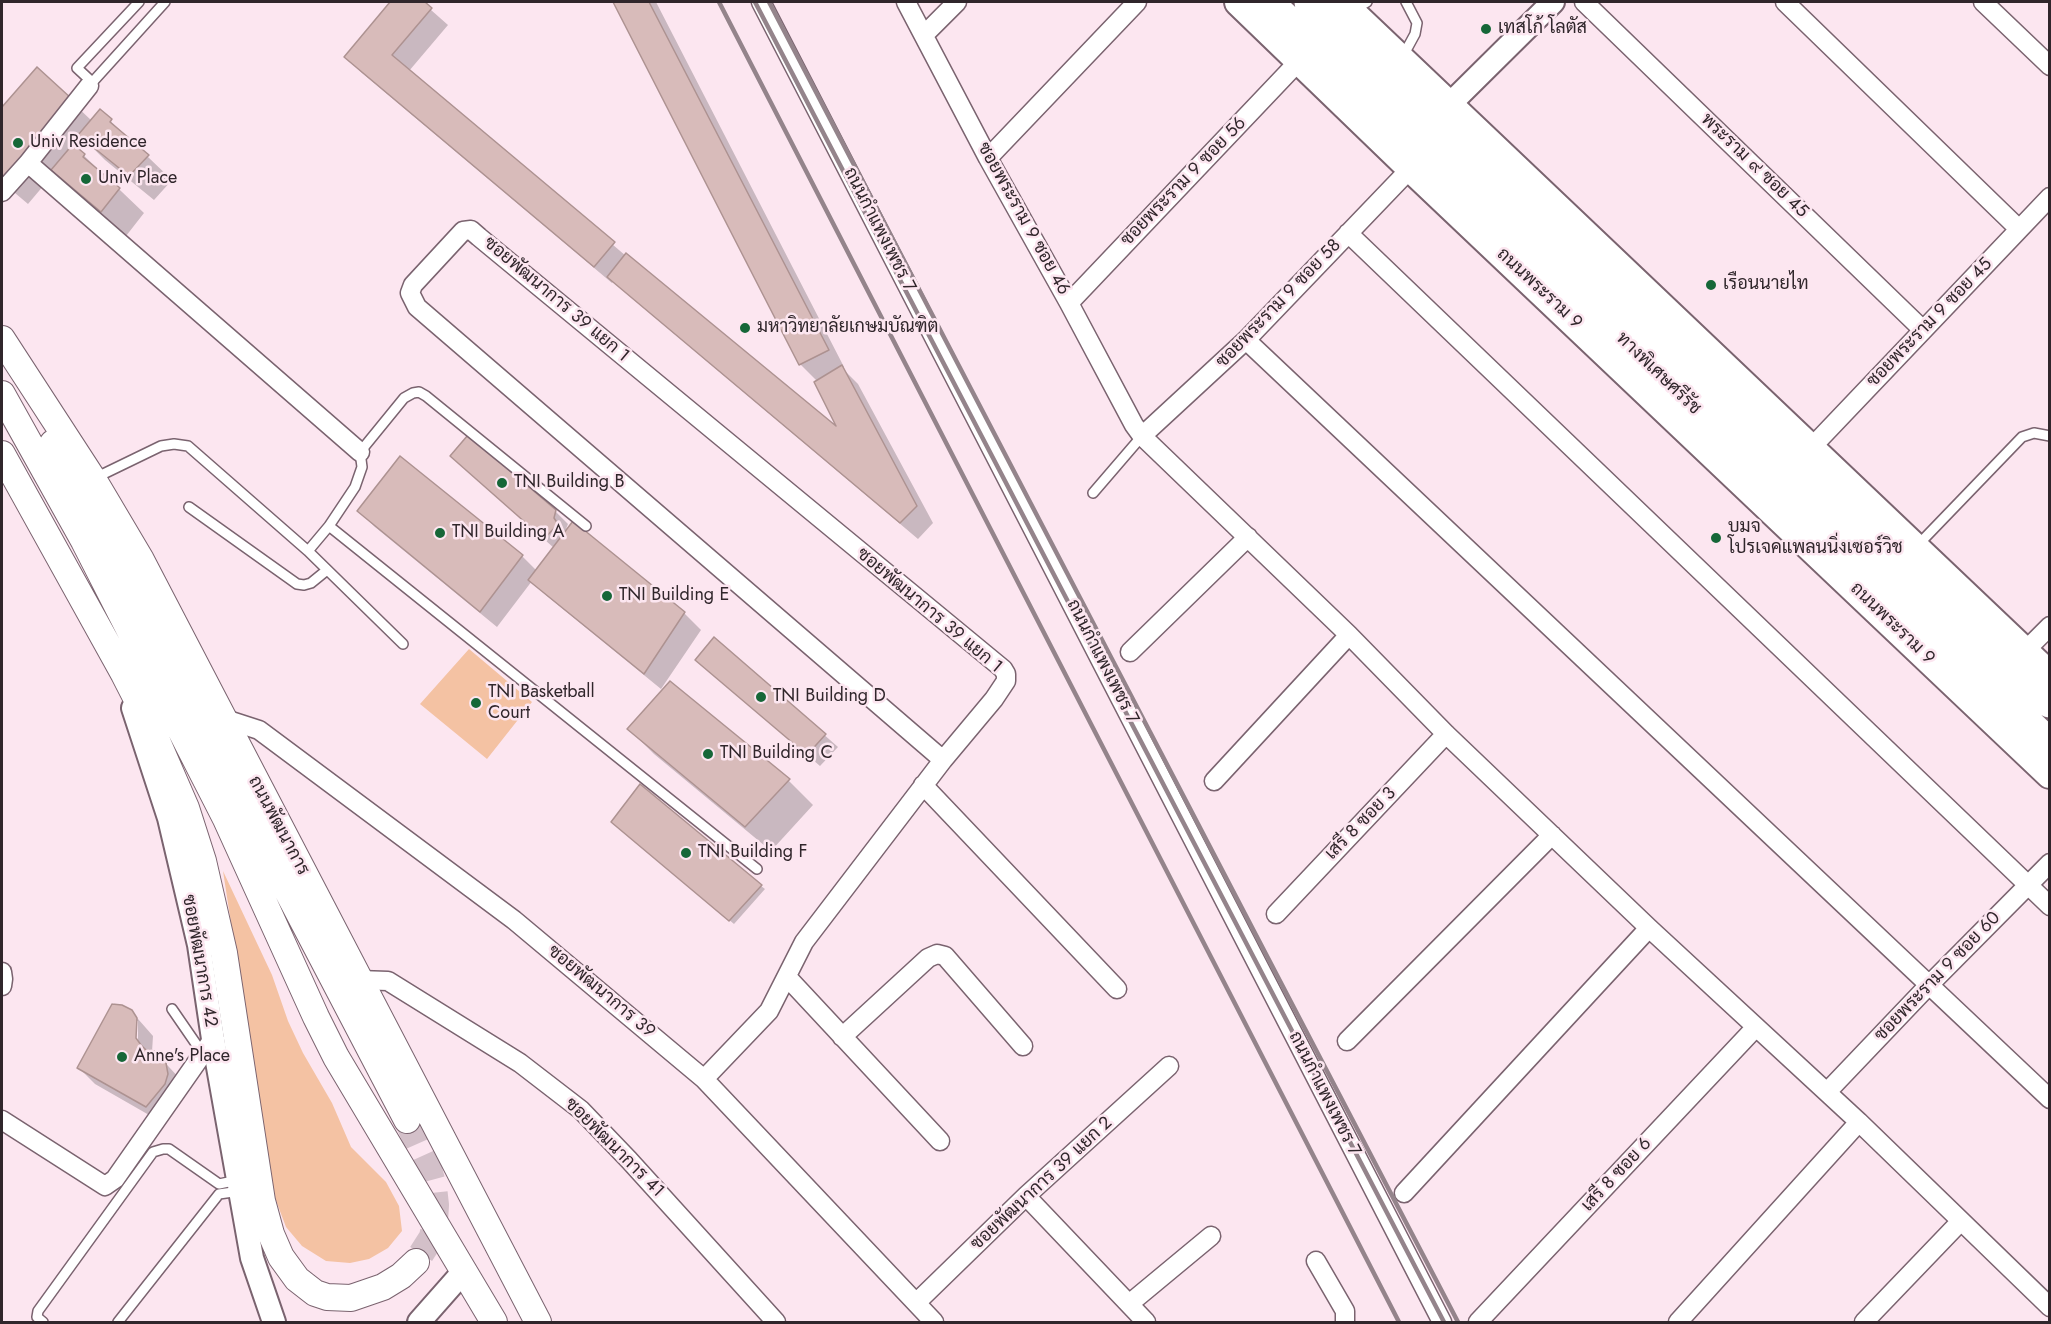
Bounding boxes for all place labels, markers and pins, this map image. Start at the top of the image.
place label: เทสโก้ โลตัส [1498,18,1587,40]
marker: เทสโก้ โลตัส [1479,22,1493,36]
place label: Univ Residence [30,132,147,154]
marker: Univ Residence [11,136,25,150]
place label: Univ Place [98,168,177,190]
marker: Univ Place [79,172,93,186]
place label: เรือนนายไท [1723,274,1809,296]
marker: เรือนนายไท [1704,278,1718,292]
place label: มหาวิทยาลัยเกษมบัณฑิต [757,317,938,339]
marker: มหาวิทยาลัยเกษมบัณฑิต [738,321,752,335]
place label: TNI Building B [514,472,625,494]
marker: TNI Building B [495,476,509,490]
place label: บมจ โปรเจคแพลนนิ่งเซอร์วิช [1728,517,1903,560]
place label: TNI Building A [452,522,564,544]
marker: TNI Building A [433,526,447,540]
marker: บมจ โปรเจคแพลนนิ่งเซอร์วิช [1709,531,1723,545]
place label: TNI Building E [619,585,729,607]
marker: TNI Building E [600,589,614,603]
place label: TNI Basketball Court [488,682,595,724]
place label: TNI Building D [773,686,886,708]
marker: TNI Building D [754,690,768,704]
marker: TNI Basketball Court [469,696,483,710]
place label: TNI Building C [720,743,833,765]
marker: TNI Building C [701,747,715,761]
place label: TNI Building F [698,842,807,864]
marker: TNI Building F [679,846,693,860]
place label: Anne's Place [134,1046,230,1068]
marker: Anne's Place [115,1050,129,1064]

